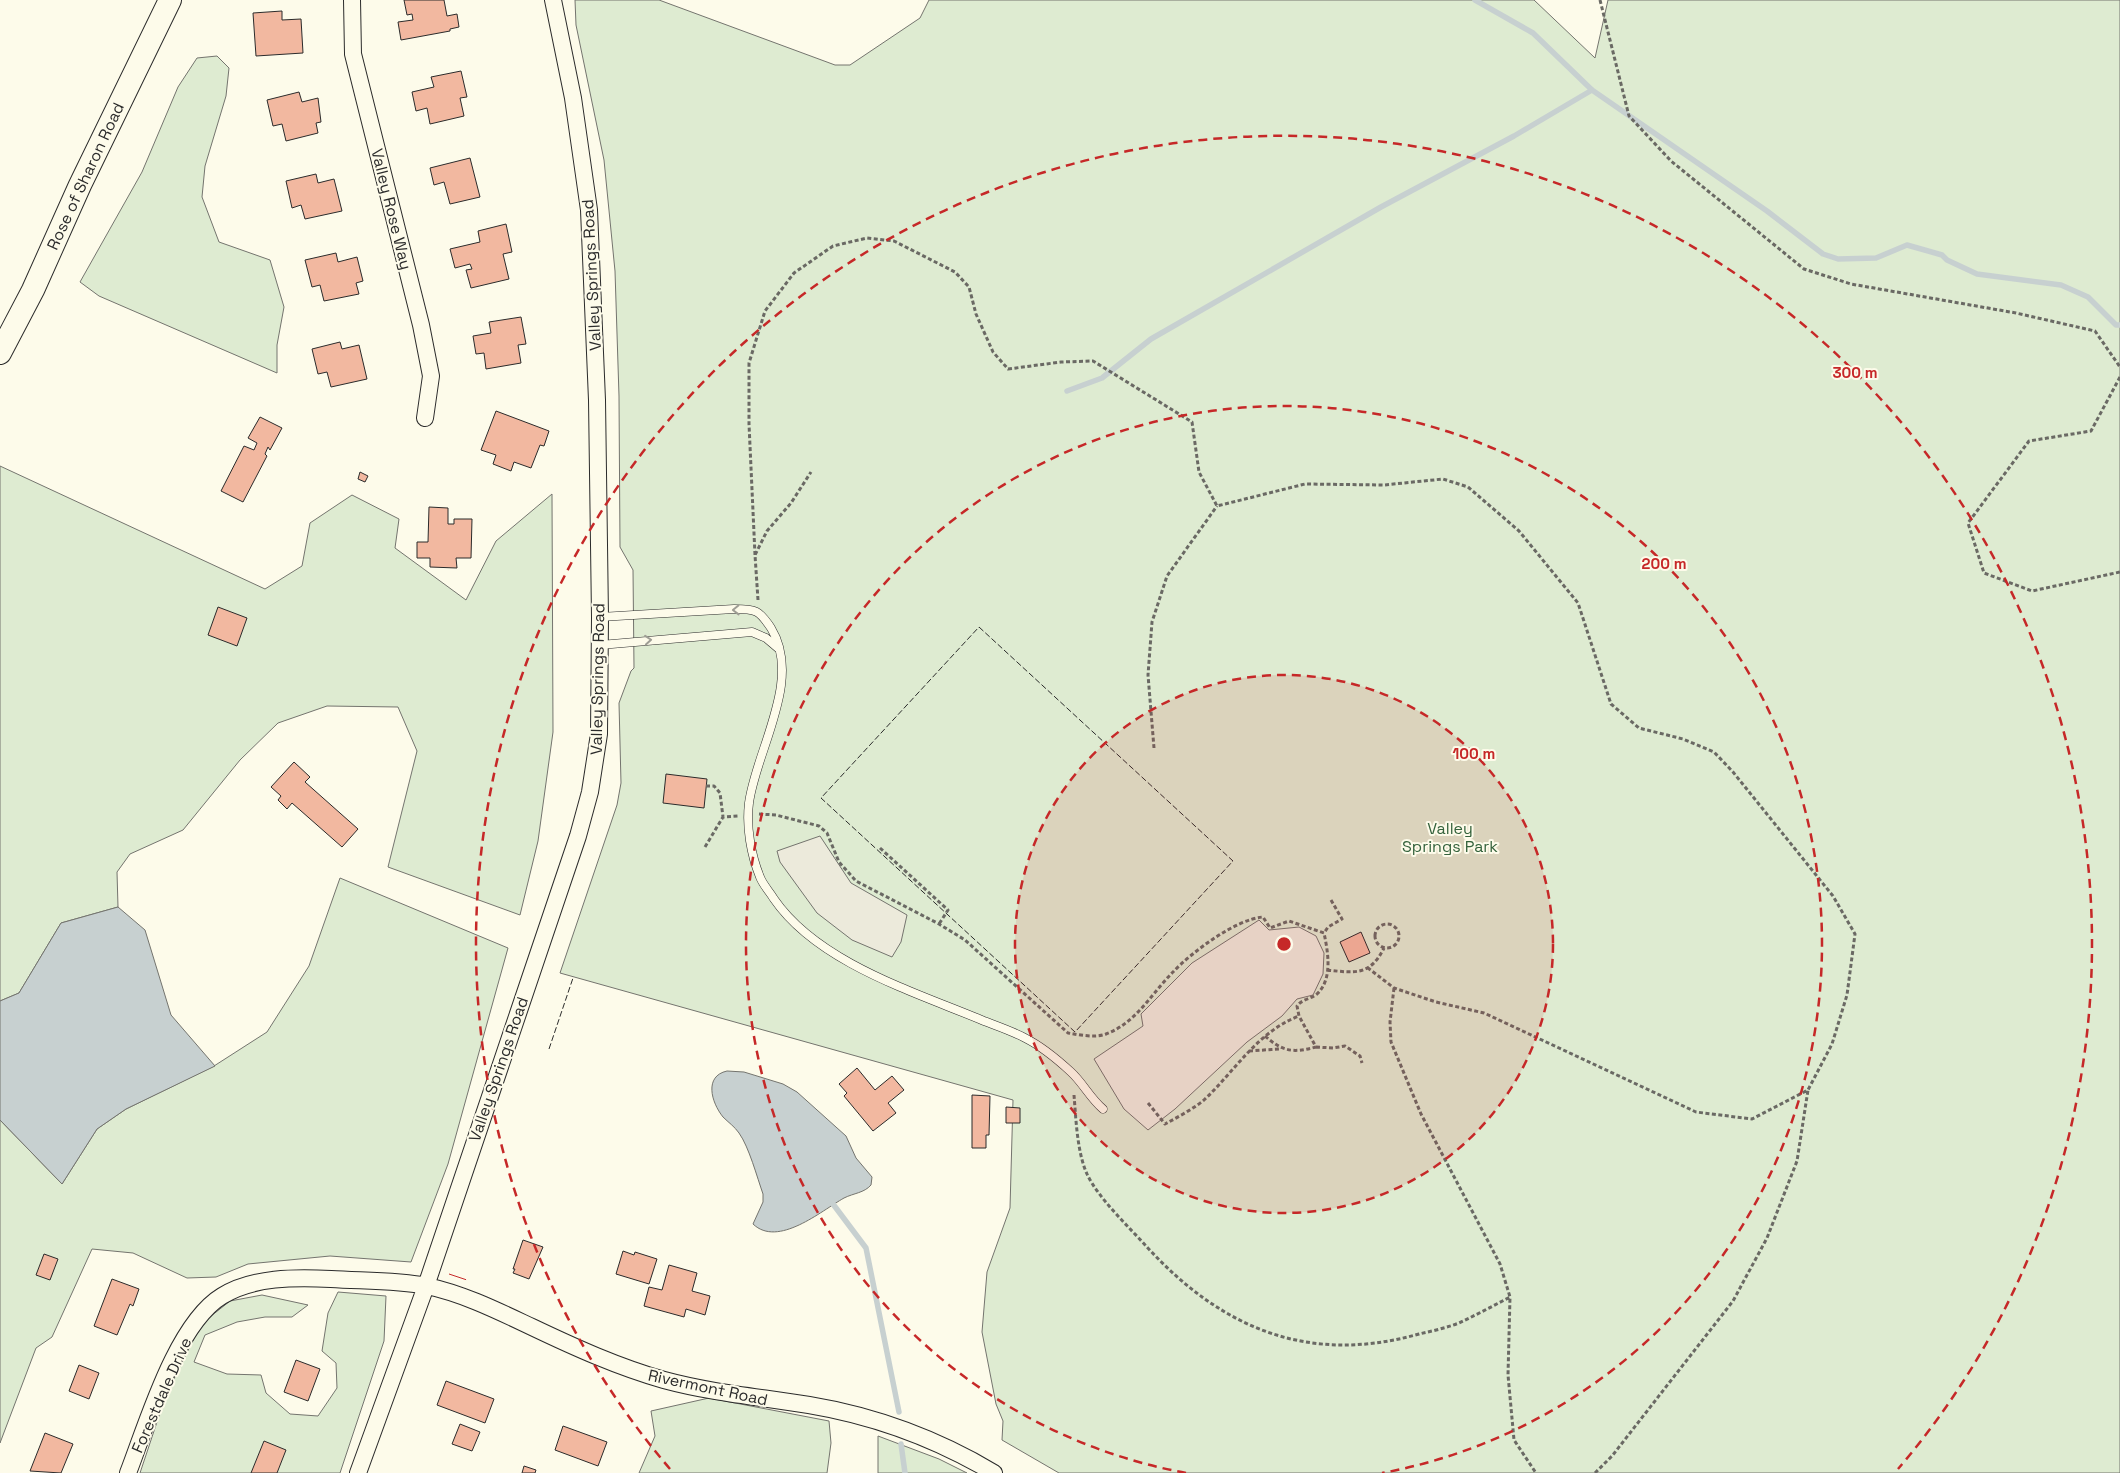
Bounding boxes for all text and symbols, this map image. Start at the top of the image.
street label: Rose of Sharon Road [42,99,129,253]
street label: Valley Rose Way [366,146,417,272]
street label: Valley Springs Road [577,199,606,351]
text: 300 m [1832,363,1878,382]
text: 200 m [1642,554,1686,573]
street label: Valley Springs Road [586,603,609,755]
one-way arrow [731,604,739,615]
one-way arrow [645,635,653,646]
text: 100 m [1453,744,1495,763]
park label: Valley Springs Park [1402,818,1498,857]
centre of rings [1275,935,1293,953]
street label: Valley Springs Road [464,994,533,1144]
street label: Forestdale Drive [127,1334,196,1456]
street label: Rivermont Road [646,1365,770,1410]

